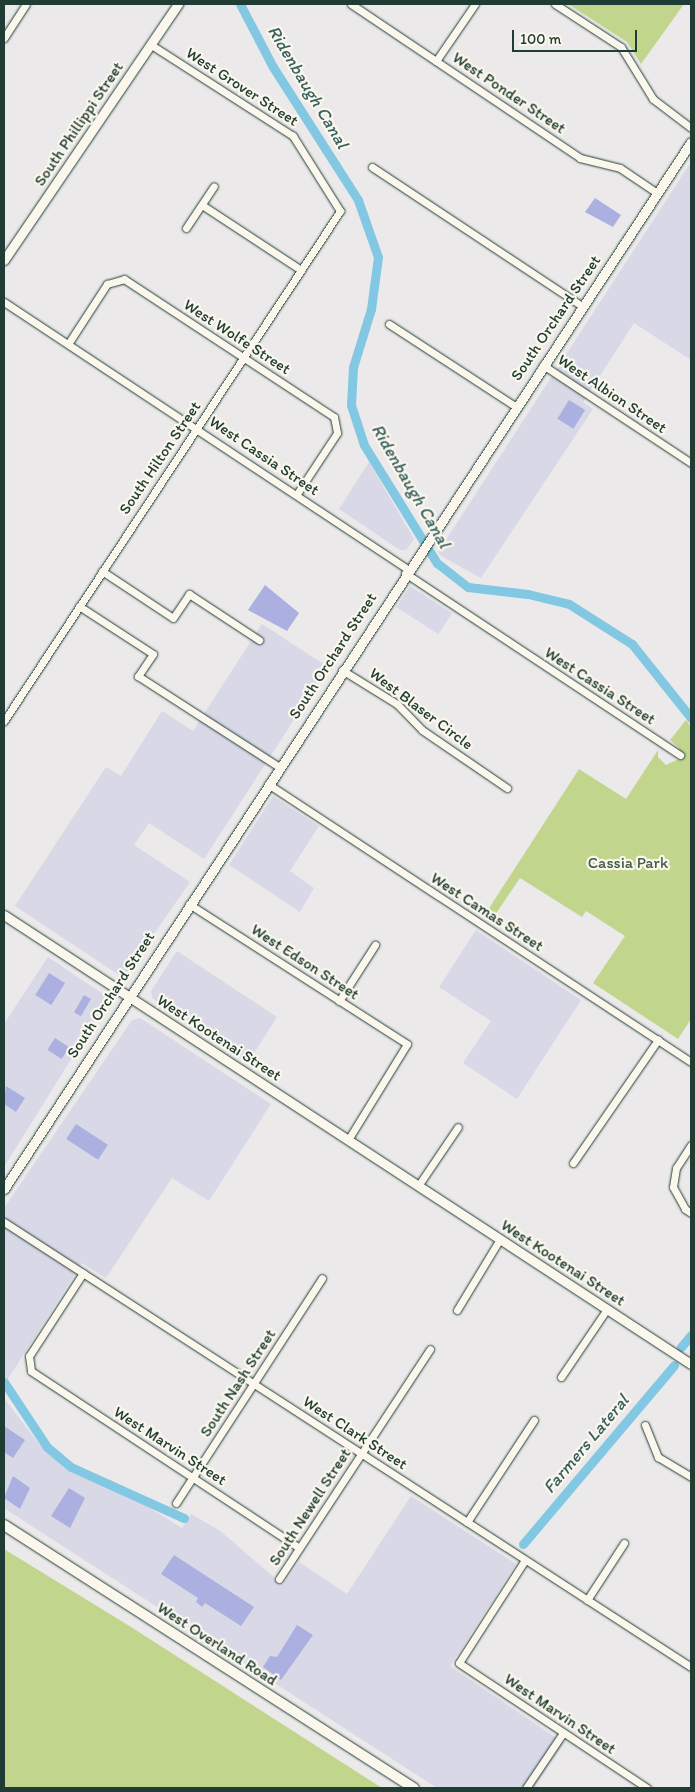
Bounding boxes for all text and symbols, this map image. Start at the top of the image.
scale bar [515,20,640,52]
water label: Ridenbaugh Canal [263,22,353,152]
text: 100 m [520,30,561,48]
street label: West Grover Street [182,43,302,131]
street label: West Ponder Street [449,48,569,138]
street label: South Phillippi Street [30,59,128,189]
street label: South Orchard Street [507,252,605,384]
street label: West Wolfe Street [180,295,294,379]
street label: West Albion Street [554,350,670,438]
street label: South Hilton Street [115,398,205,518]
street label: West Cassia Street [205,412,323,500]
water label: Ridenbaugh Canal [367,420,455,552]
street label: South Orchard Street [285,589,381,723]
street label: West Cassia Street [541,643,659,729]
street label: West Blaser Circle [365,664,477,754]
park label: Cassia Park [588,853,668,873]
street label: West Camas Street [427,868,547,956]
street label: West Edson Street [247,920,363,1004]
street label: South Orchard Street [63,928,159,1062]
street label: West Kootenai Street [153,991,285,1085]
street label: West Kootenai Street [497,1216,629,1310]
street label: South Nash Street [196,1326,280,1440]
water label: Farmers Lateral [538,1390,634,1498]
street label: West Clark Street [299,1392,411,1474]
street label: West Marvin Street [110,1402,230,1490]
street label: South Newell Street [265,1445,355,1569]
street label: West Overland Road [154,1598,280,1690]
street label: West Marvin Street [500,1669,620,1759]

